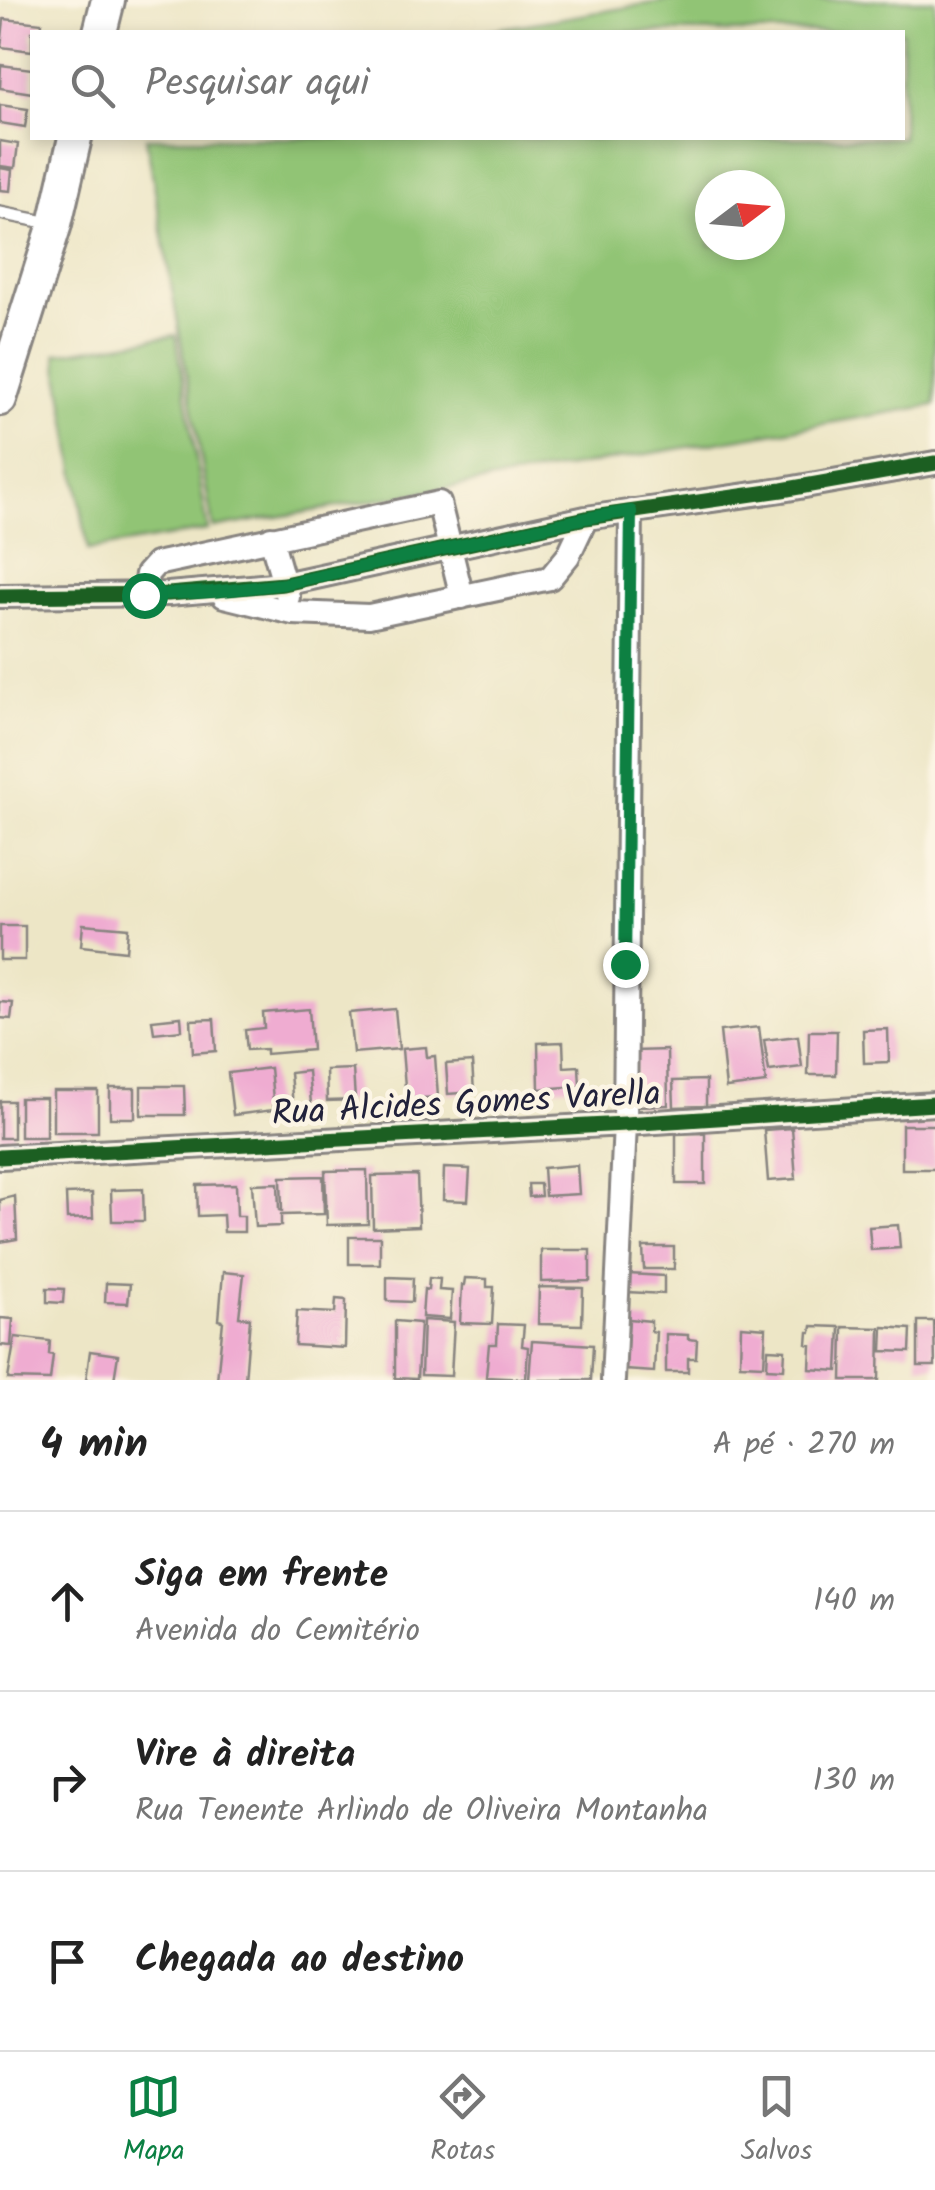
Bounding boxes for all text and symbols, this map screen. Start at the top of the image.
search box [30,30,905,140]
text: Pesquisar aqui [145,55,369,115]
icon: search [65,58,120,113]
north arrow [695,170,785,260]
route start [122,573,168,619]
route end [603,942,649,988]
street label: Rua Alcides Gomes Varella [270,1067,662,1143]
text: 4 min [40,1412,148,1479]
text: A pé · 270 m [713,1420,895,1471]
text: Siga em frente [135,1546,388,1606]
icon: ahead [40,1574,95,1629]
text: 140 m [813,1576,895,1627]
text: Avenida do Cemitério [135,1606,420,1657]
text: Vire à direita [135,1726,355,1786]
icon: right [40,1754,95,1809]
text: 130 m [812,1756,895,1807]
text: Rua Tenente Arlindo de Oliveira Montanha [135,1786,708,1837]
text: Chegada ao destino [135,1931,464,1991]
icon: arrive [40,1934,95,1989]
tab: Mapa [123,2069,185,2174]
tab: Rotas [430,2069,495,2174]
tab: Salvos [741,2069,812,2174]

